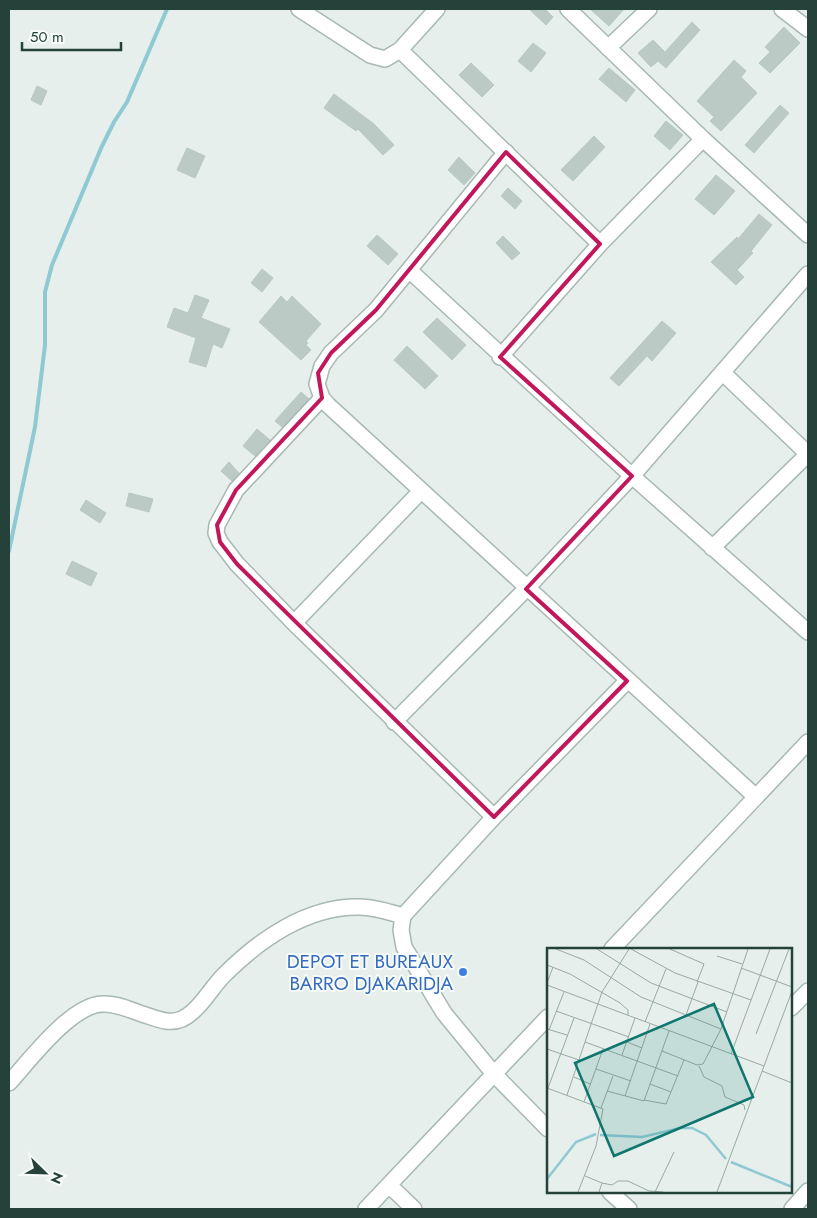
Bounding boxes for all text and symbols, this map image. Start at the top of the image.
scale bar [22,20,121,52]
text: 50 m [30,26,64,48]
place label: DEPOT ET BUREAUX BARRO DJAKARIDJA [287,948,453,997]
inset map [547,948,792,1193]
marker: DEPOT ET BUREAUX BARRO DJAKARIDJA [457,966,469,978]
north arrow [20,1148,70,1198]
text: N [46,1169,68,1187]

